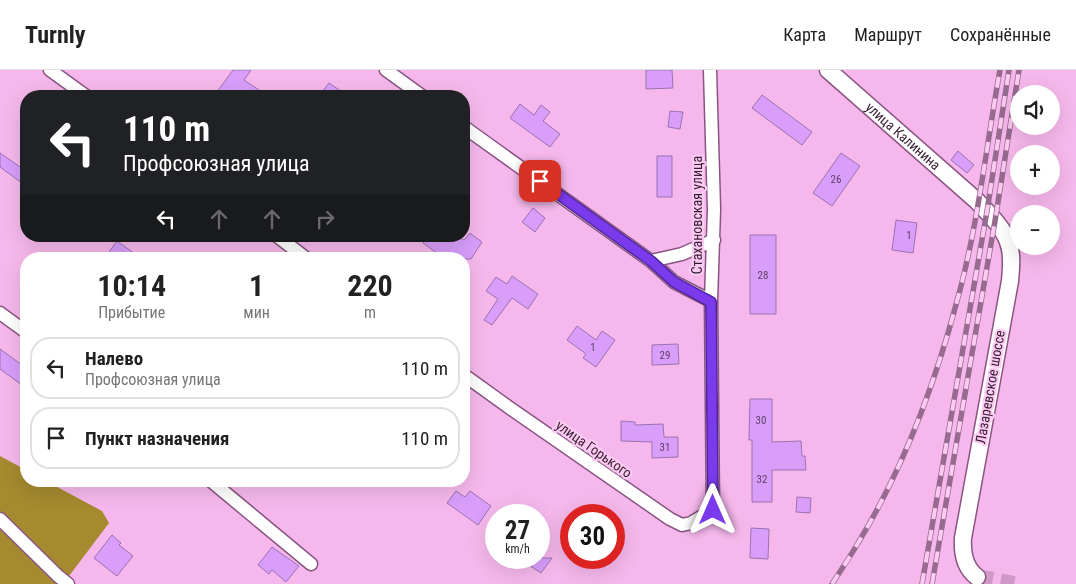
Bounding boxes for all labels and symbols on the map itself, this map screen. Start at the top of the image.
street label: улица Калинина [862,99,944,173]
street label: Стахановская улица [689,156,705,274]
pin [519,160,561,202]
house number: 26 [831,173,841,186]
house number: 1 [906,229,912,242]
house number: 28 [758,269,768,282]
street label: Лазаревское шоссе [972,329,1008,445]
house number: 1 [590,341,596,354]
house number: 29 [660,349,670,362]
house number: 30 [756,414,766,427]
street label: улица Горького [553,417,635,481]
house number: 31 [660,441,670,454]
house number: 32 [757,473,767,486]
position arrow [686,483,738,535]
speed limit sign: 30 [560,504,625,569]

